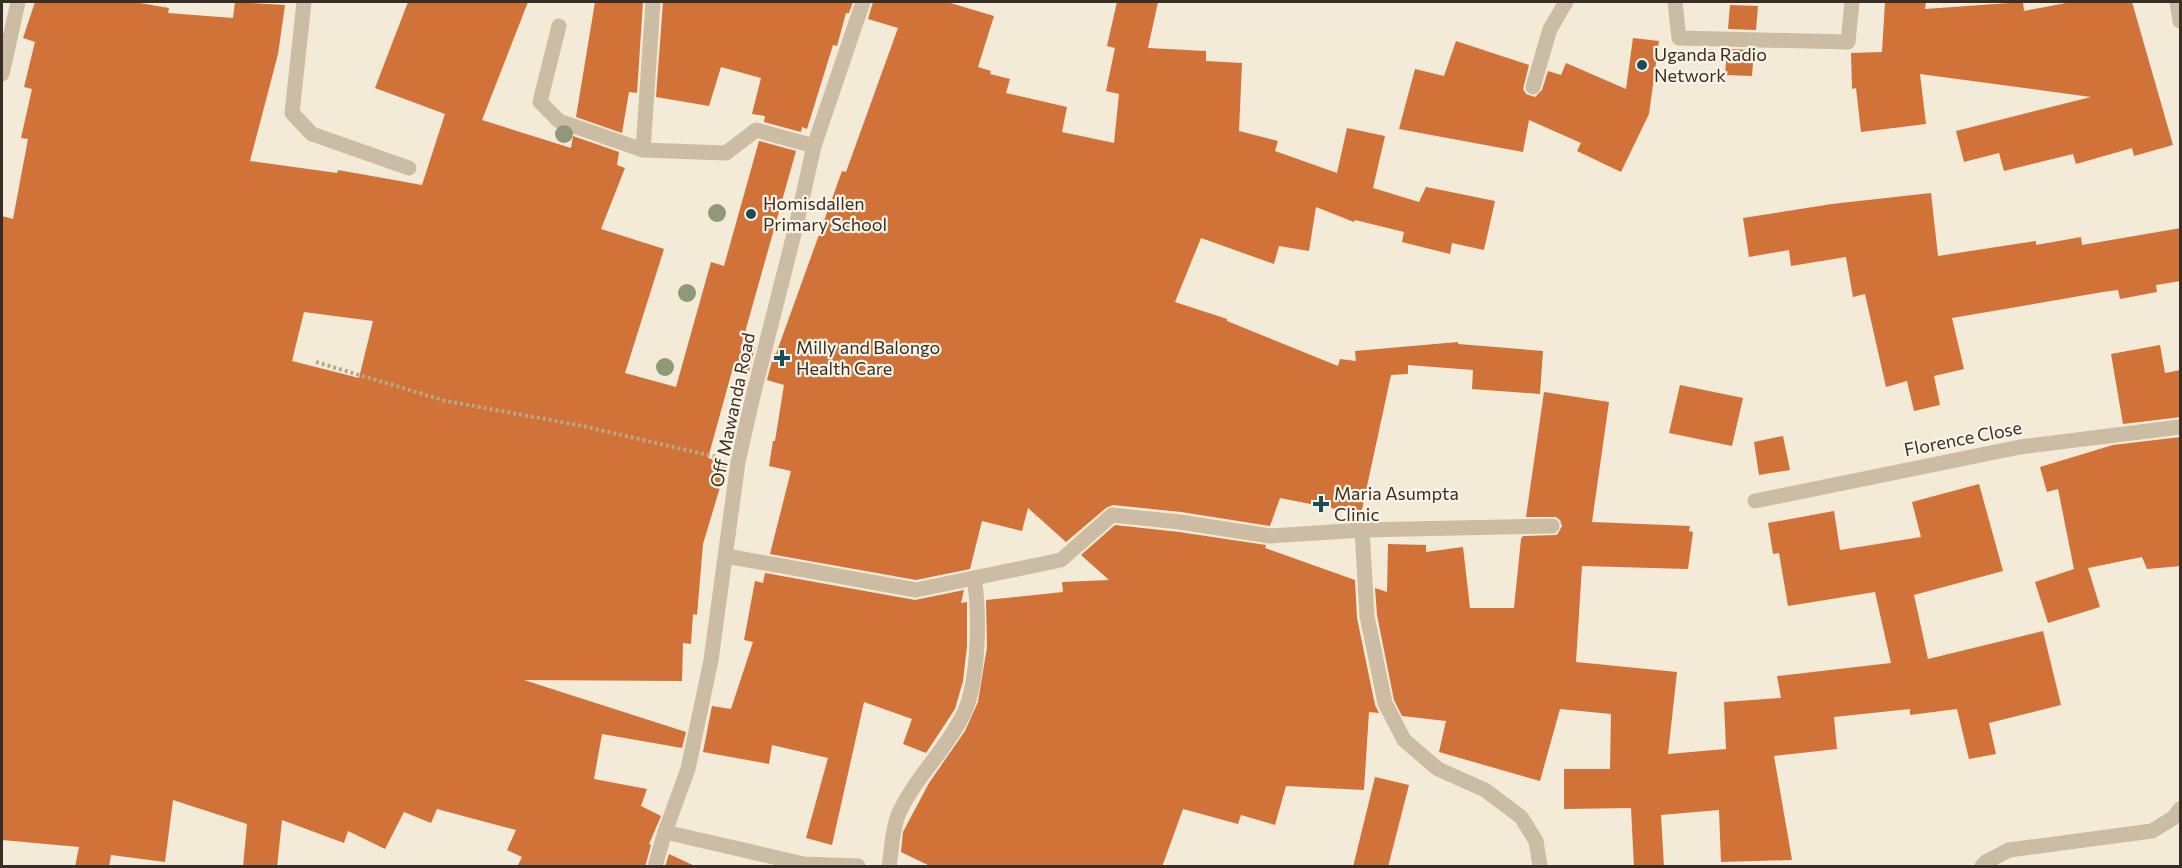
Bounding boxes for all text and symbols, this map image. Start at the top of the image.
place label: Uganda Radio Network [1654,43,1767,86]
marker: Uganda Radio Network [1635,58,1649,72]
place label: Homisdallen Primary School [763,192,887,235]
marker: Homisdallen Primary School [744,207,758,221]
street label: Off Mawanda Road [705,330,759,489]
place label: Milly and Balongo Health Care [796,336,940,379]
marker: Milly and Balongo Health Care [773,349,791,367]
street label: Florence Close [1902,416,2023,460]
place label: Maria Asumpta Clinic [1334,482,1459,525]
marker: Maria Asumpta Clinic [1312,495,1330,513]

